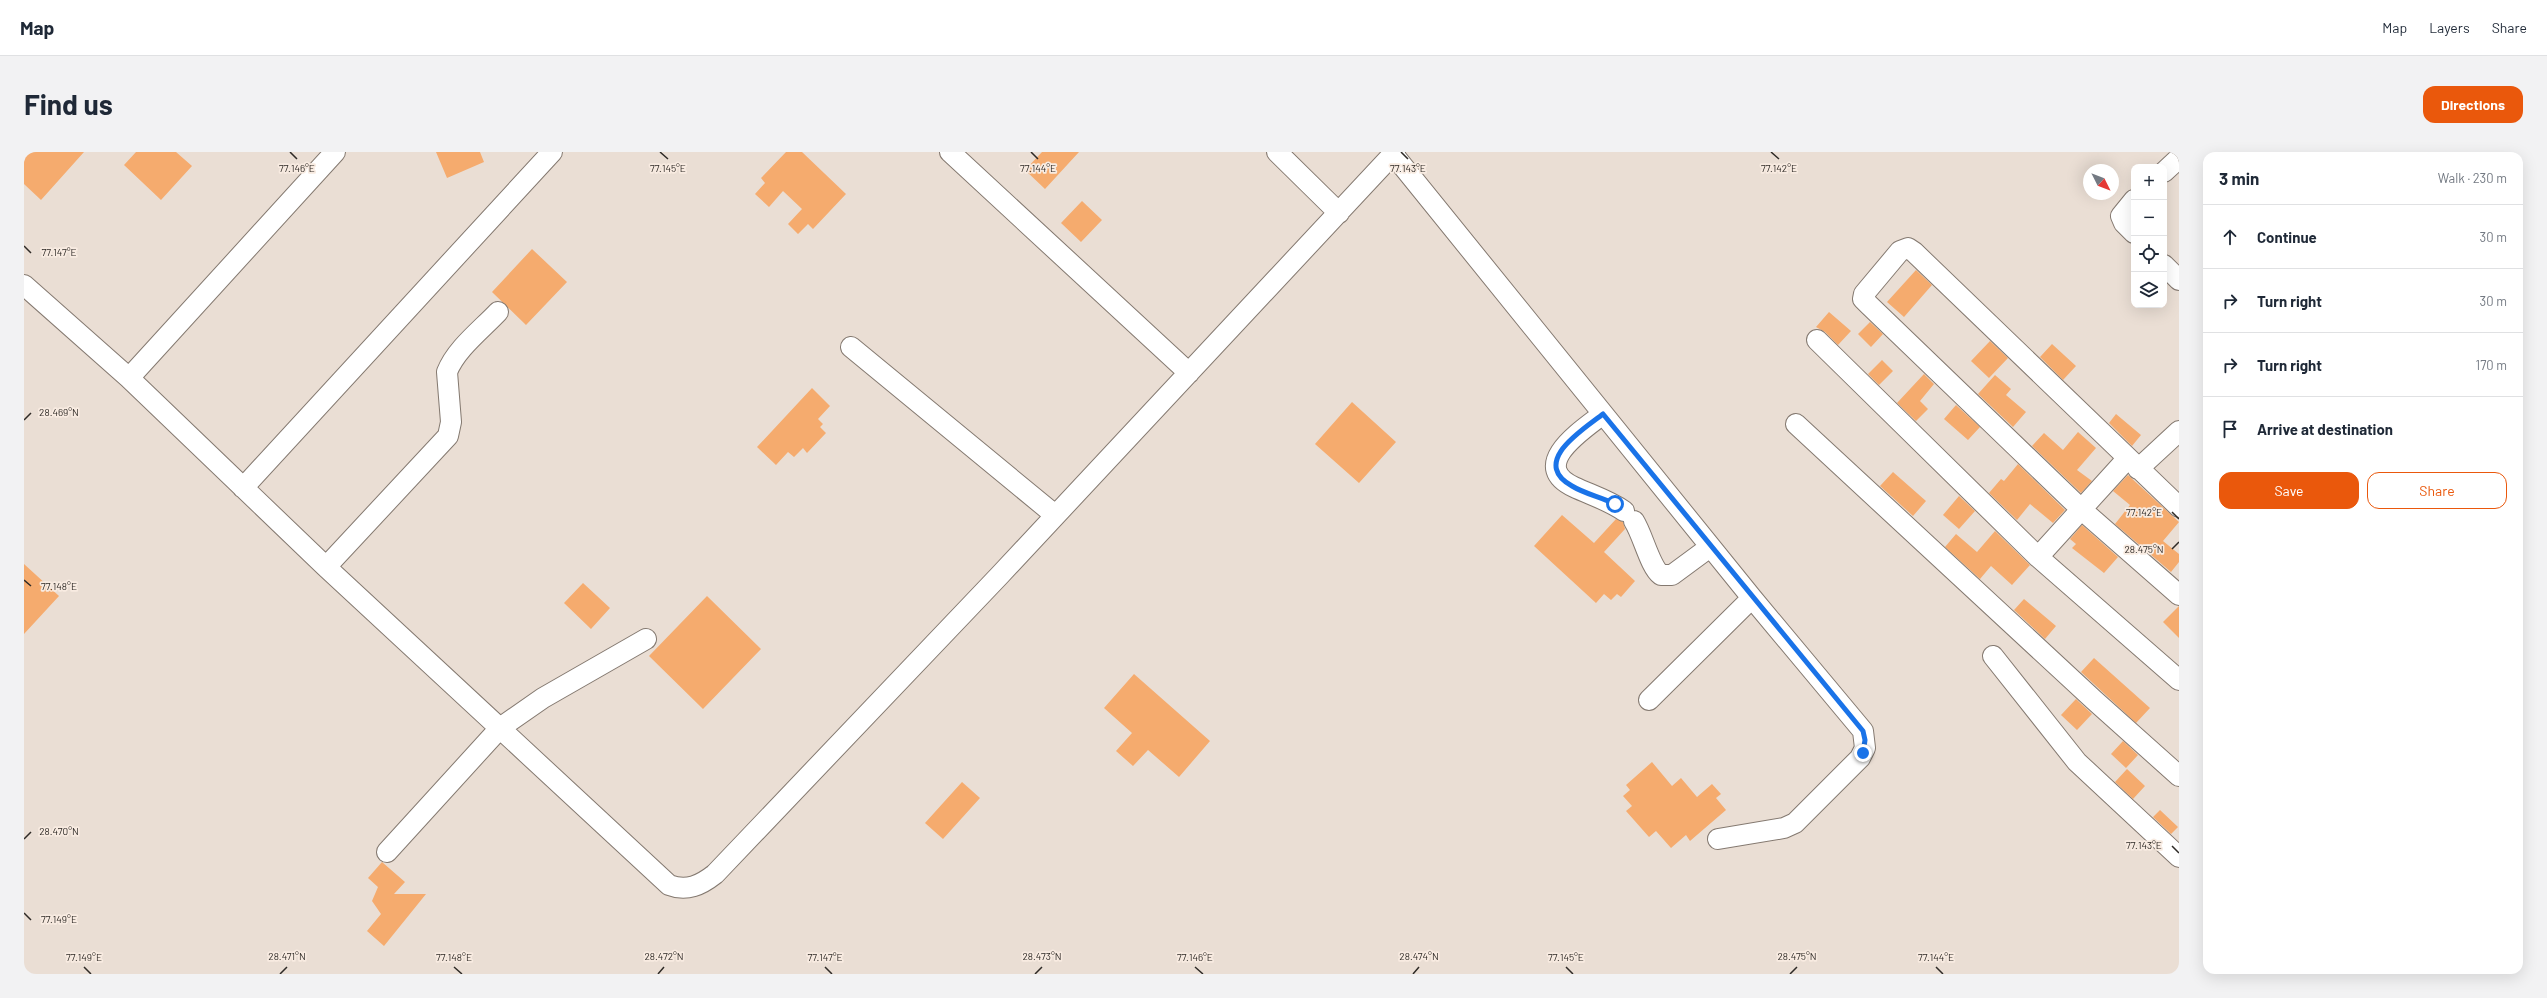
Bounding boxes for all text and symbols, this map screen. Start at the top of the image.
text: Map [20,16,54,39]
text: Map [2382,19,2407,36]
text: Layers [2429,19,2470,36]
text: Share [2492,19,2527,36]
button: Directions [2423,86,2523,123]
text: Find us [24,87,113,121]
text: 77.146°E [279,162,315,174]
text: 77.145°E [650,162,686,174]
text: 77.144°E [1020,162,1056,174]
text: 77.143°E [1390,162,1426,174]
text: 77.142°E [1761,162,1797,174]
north arrow [2083,164,2119,200]
map controls [2131,164,2167,308]
button: + [2131,164,2167,200]
text: 3 min [2219,168,2259,188]
text: Walk · 230 m [2438,170,2507,186]
button: − [2131,200,2167,236]
icon: ahead [2219,226,2241,248]
text: Continue [2257,228,2317,246]
text: 30 m [2480,229,2507,245]
button: locate [2131,236,2167,272]
text: 77.147°E [41,246,77,258]
button: layers [2131,272,2167,308]
icon: right [2219,290,2241,312]
text: Turn right [2257,292,2322,310]
text: 30 m [2480,293,2507,309]
icon: right [2219,354,2241,376]
text: Turn right [2257,356,2322,374]
text: 170 m [2476,357,2507,373]
text: 28.469°N [39,406,79,418]
icon: arrive [2219,418,2241,440]
text: Arrive at destination [2257,420,2393,438]
button: Save [2219,472,2359,509]
button: Share [2367,472,2507,509]
route start [1606,495,1624,513]
text: 77.142°E [2126,506,2162,518]
text: 28.475°N [2125,543,2164,555]
text: 77.148°E [41,580,77,592]
route end [1854,744,1872,762]
text: 28.470°N [39,825,79,837]
text: 77.143°E [2126,839,2162,851]
text: 77.149°E [41,913,77,925]
text: 28.471°N [268,950,306,962]
text: 28.472°N [644,950,684,962]
text: 28.473°N [1022,950,1062,962]
text: 28.474°N [1399,950,1439,962]
text: 28.475°N [1778,950,1817,962]
text: 77.149°E [66,951,102,963]
text: 77.148°E [436,951,472,963]
text: 77.147°E [807,951,843,963]
text: 77.146°E [1177,951,1213,963]
text: 77.145°E [1548,951,1584,963]
text: 77.144°E [1918,951,1954,963]

